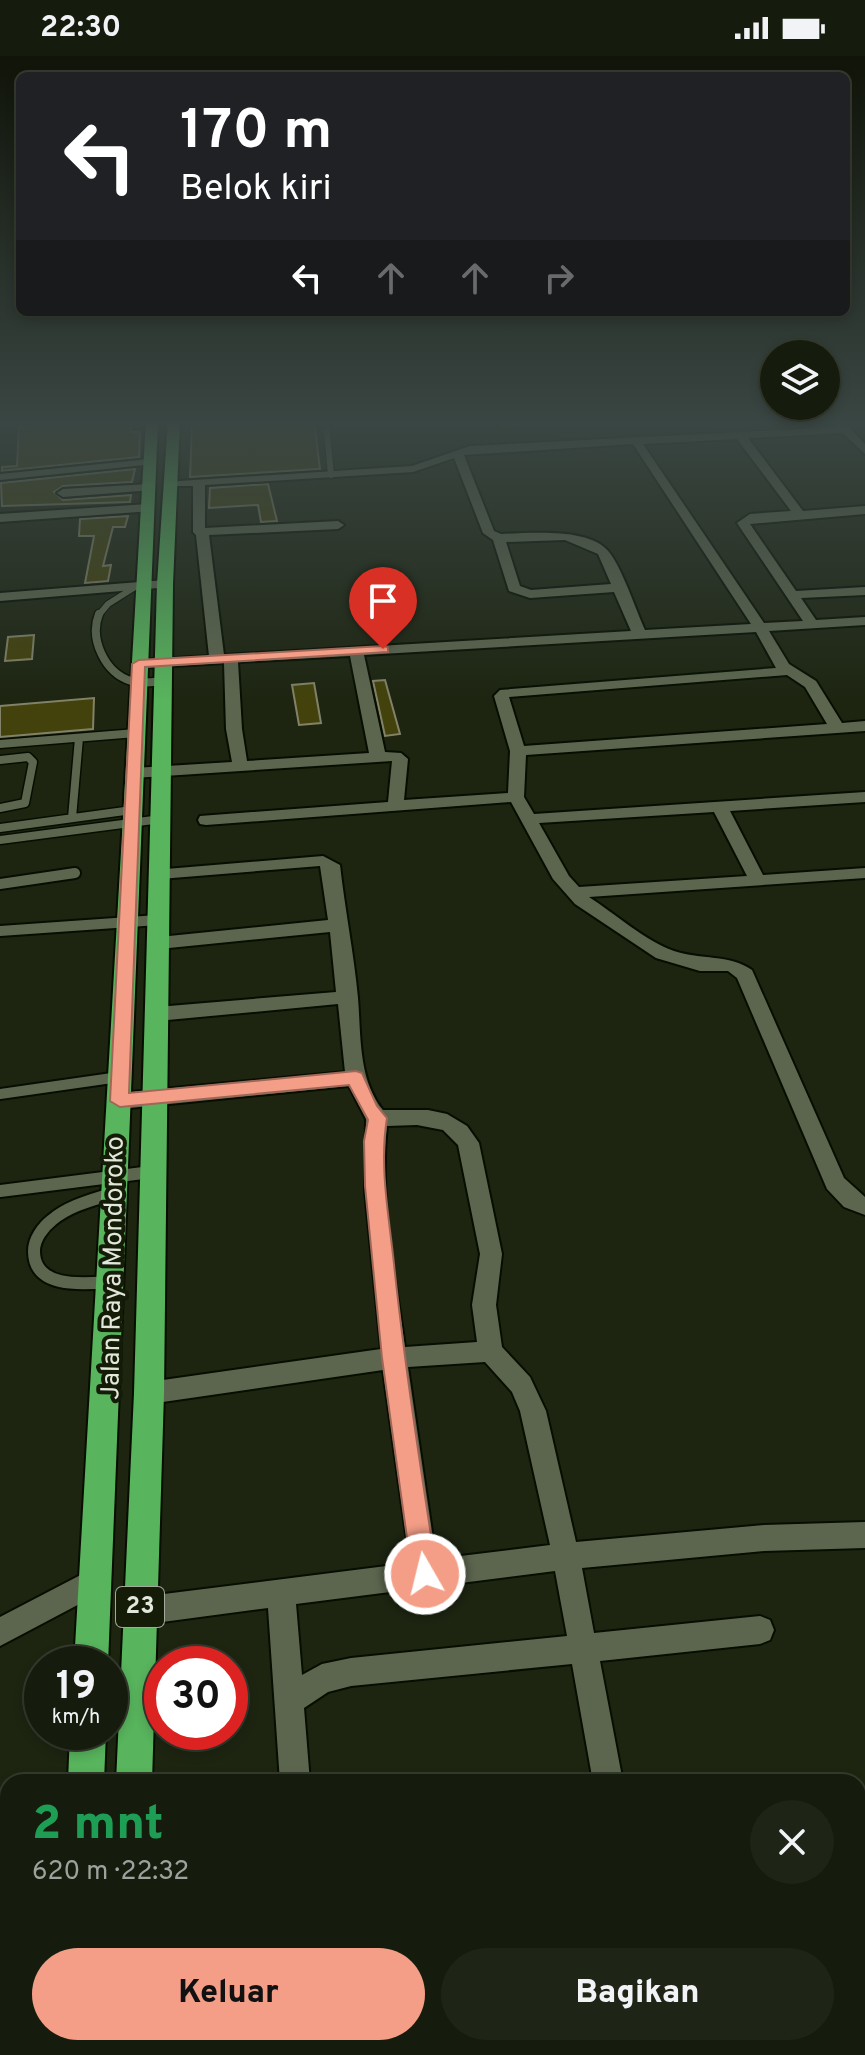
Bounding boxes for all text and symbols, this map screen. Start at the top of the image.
text: 22:30 [40,10,121,47]
text: 170 m [180,98,332,168]
icon: left [48,104,152,208]
text: Belok kiri [180,167,332,213]
icon: left [285,256,329,300]
icon: ahead [369,256,413,300]
icon: ahead [453,256,497,300]
icon: right [537,256,581,300]
map controls [760,340,840,420]
button: layers [760,340,840,420]
pin [349,567,417,649]
icon: arrive [361,579,405,623]
street label: Jalan Raya Mondoroko [95,1136,133,1400]
position arrow [383,1532,467,1616]
road number: 23 [116,1587,164,1627]
speed limit sign: 30 [144,1646,248,1750]
text: 19 [56,1663,96,1713]
text: km/h [52,1705,100,1731]
text: 2 mnt [32,1796,163,1856]
button: close [750,1800,834,1884]
text: 620 m · 22:32 [32,1856,189,1889]
button: Keluar [32,1948,425,2040]
button: Bagikan [441,1948,834,2040]

